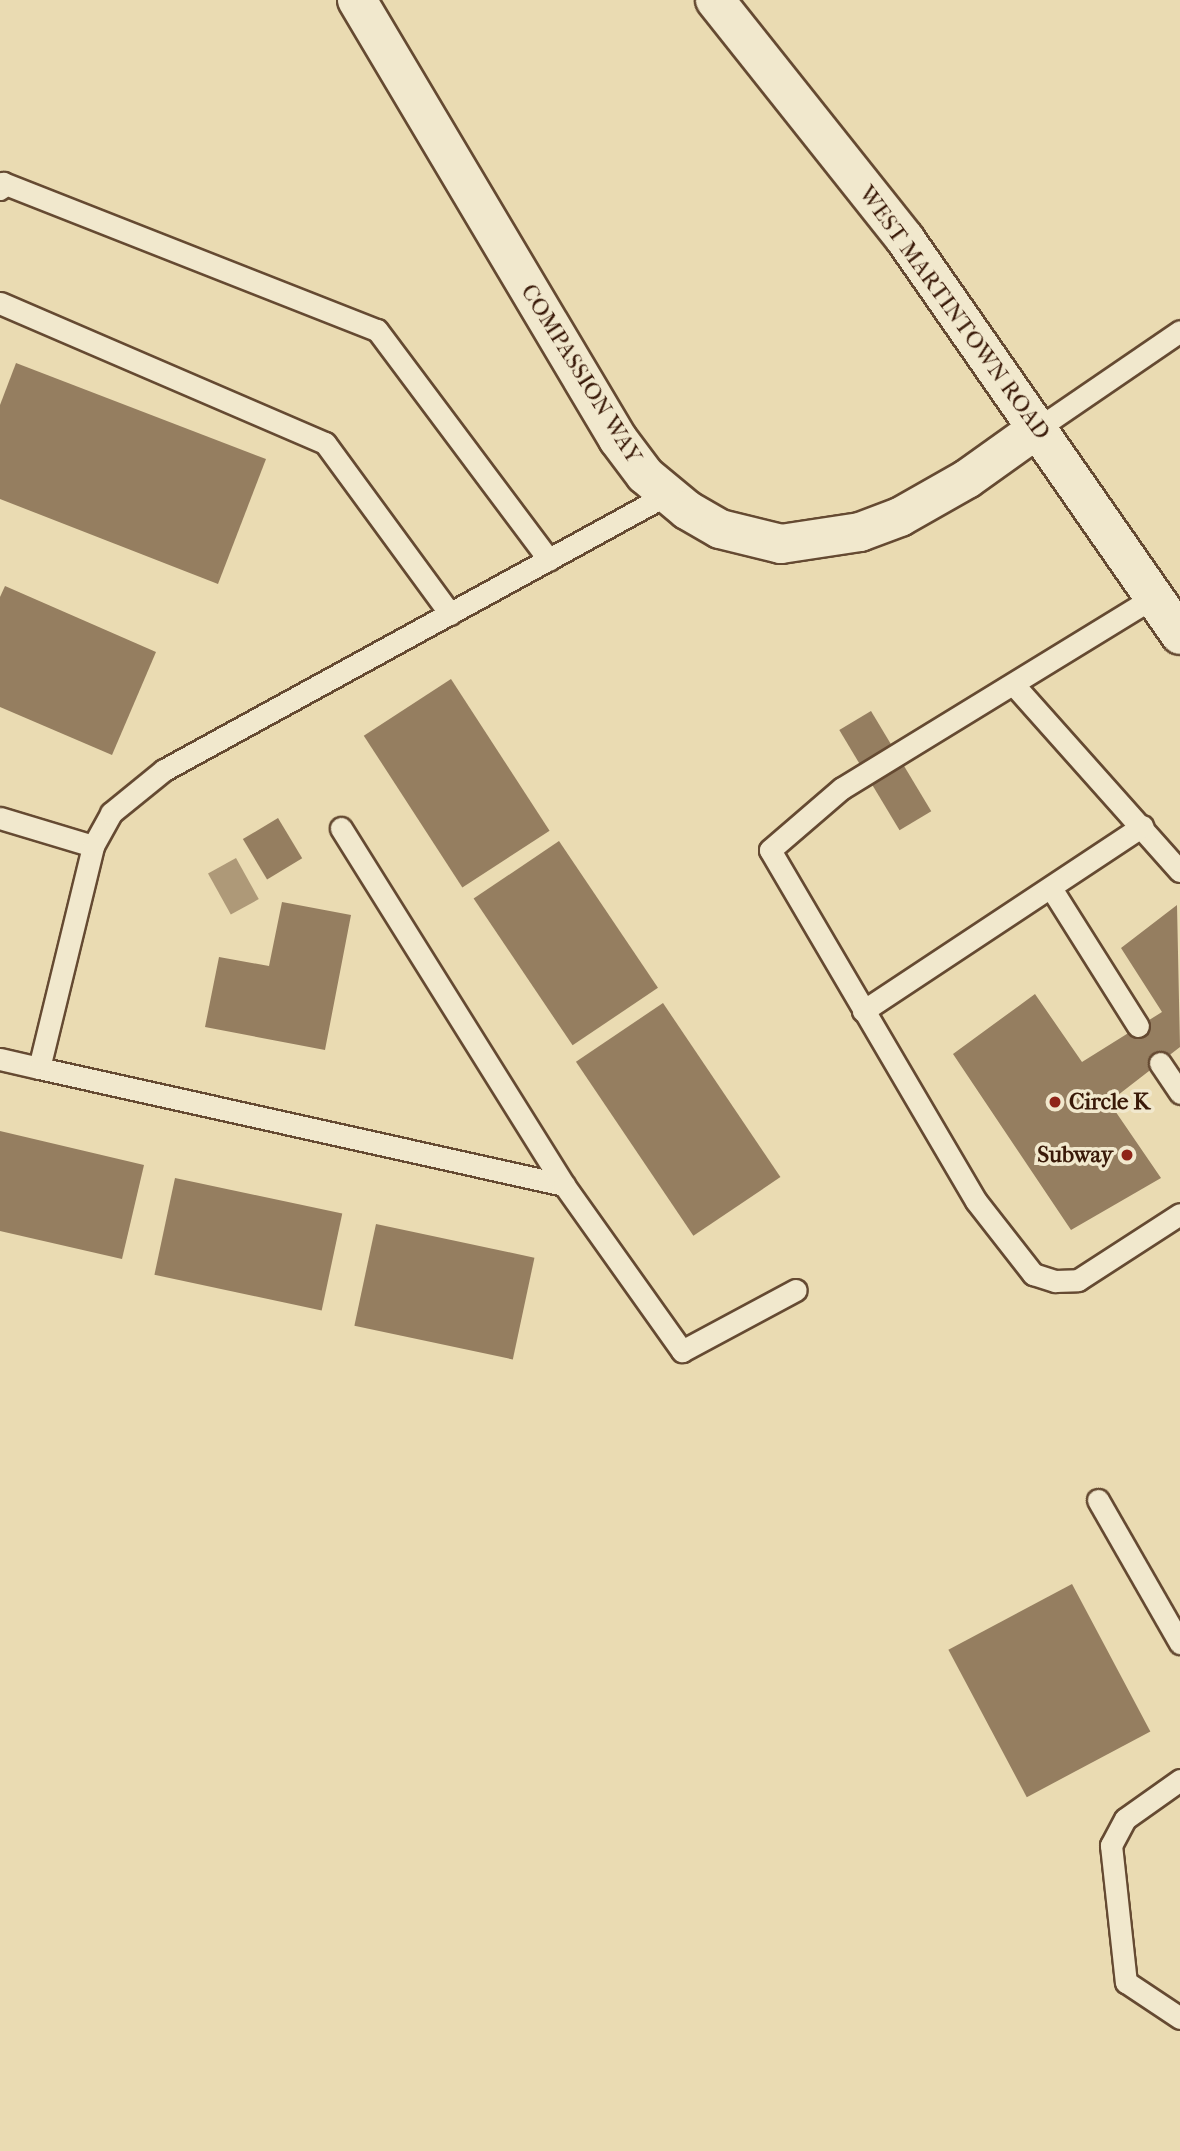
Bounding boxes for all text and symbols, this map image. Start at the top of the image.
street label: WEST MARTINTOWN ROAD [853,181,1055,445]
street label: COMPASSION WAY [515,279,647,469]
place label: Circle K [1069,1088,1150,1116]
marker: Circle K [1047,1094,1063,1110]
place label: Subway [1037,1141,1113,1169]
marker: Subway [1119,1147,1135,1163]

